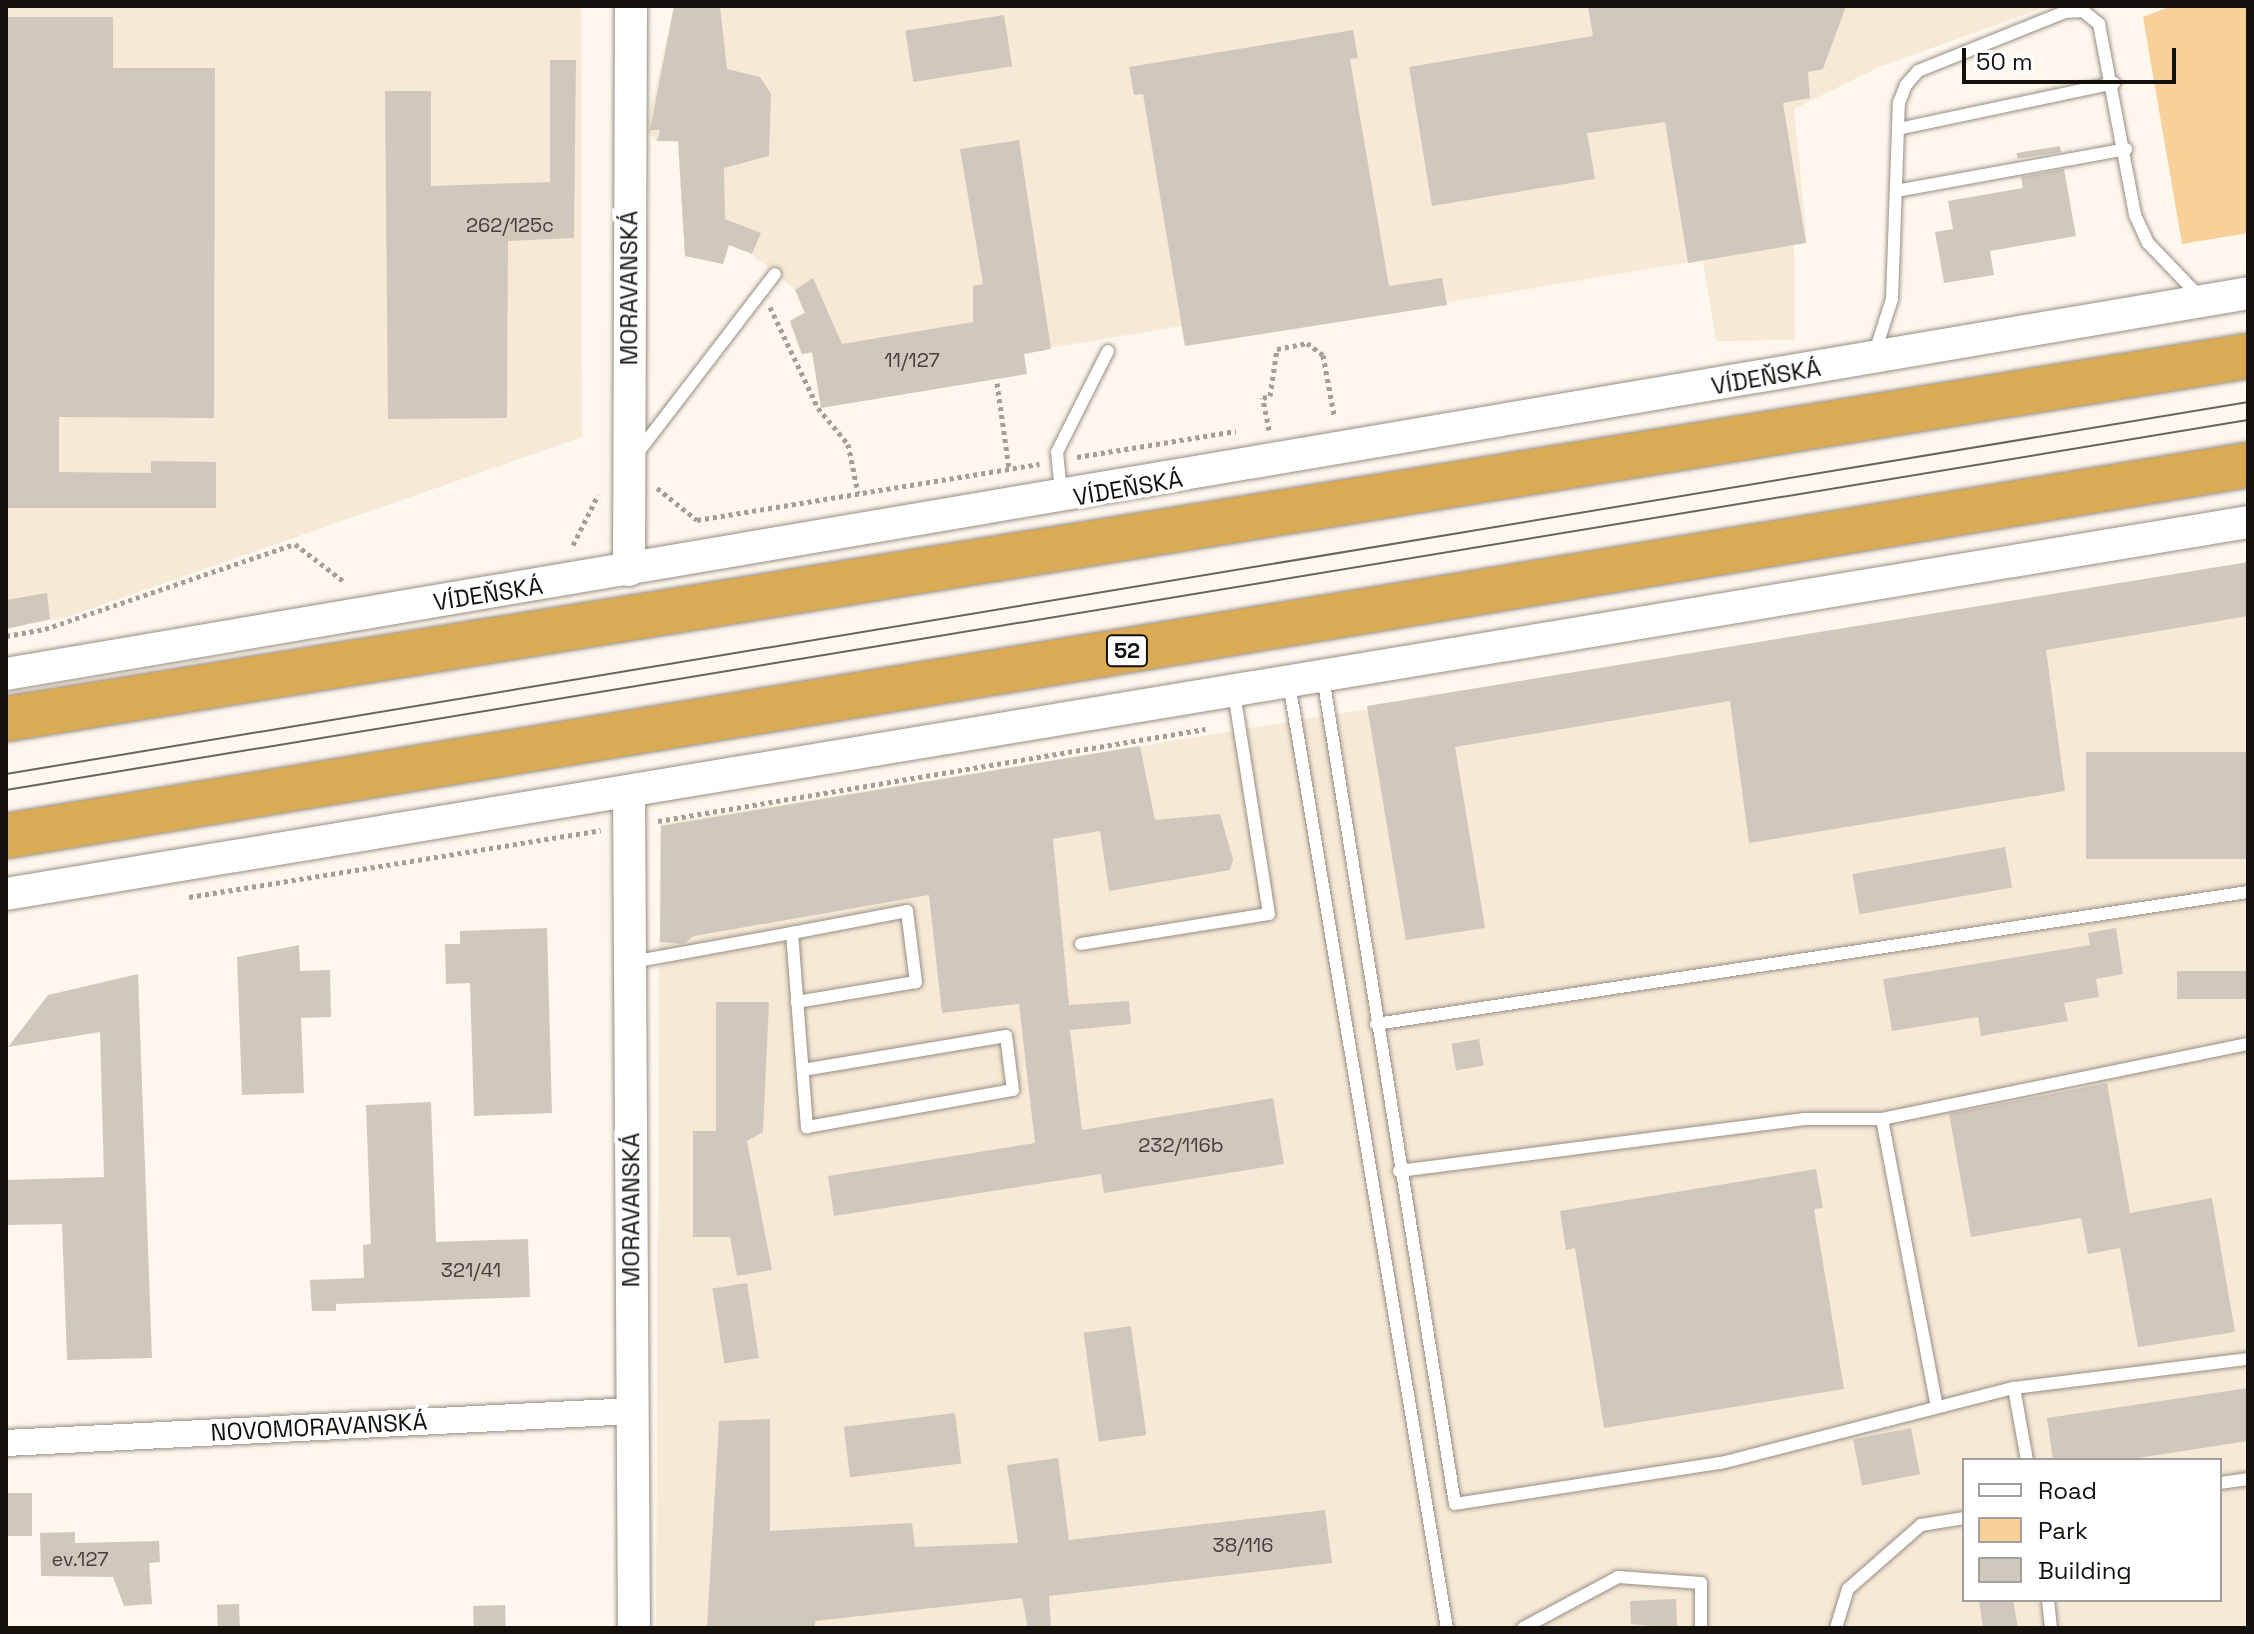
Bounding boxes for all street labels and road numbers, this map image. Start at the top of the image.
street label: MORAVANSKÁ [615,211,643,365]
street label: VÍDEŇSKÁ [1709,353,1823,401]
street label: VÍDEŇSKÁ [1071,464,1185,512]
street label: VÍDEŇSKÁ [431,571,545,617]
road number: 52 [1105,633,1149,669]
street label: MORAVANSKÁ [617,1133,645,1287]
street label: NOVOMORAVANSKÁ [210,1407,428,1447]

